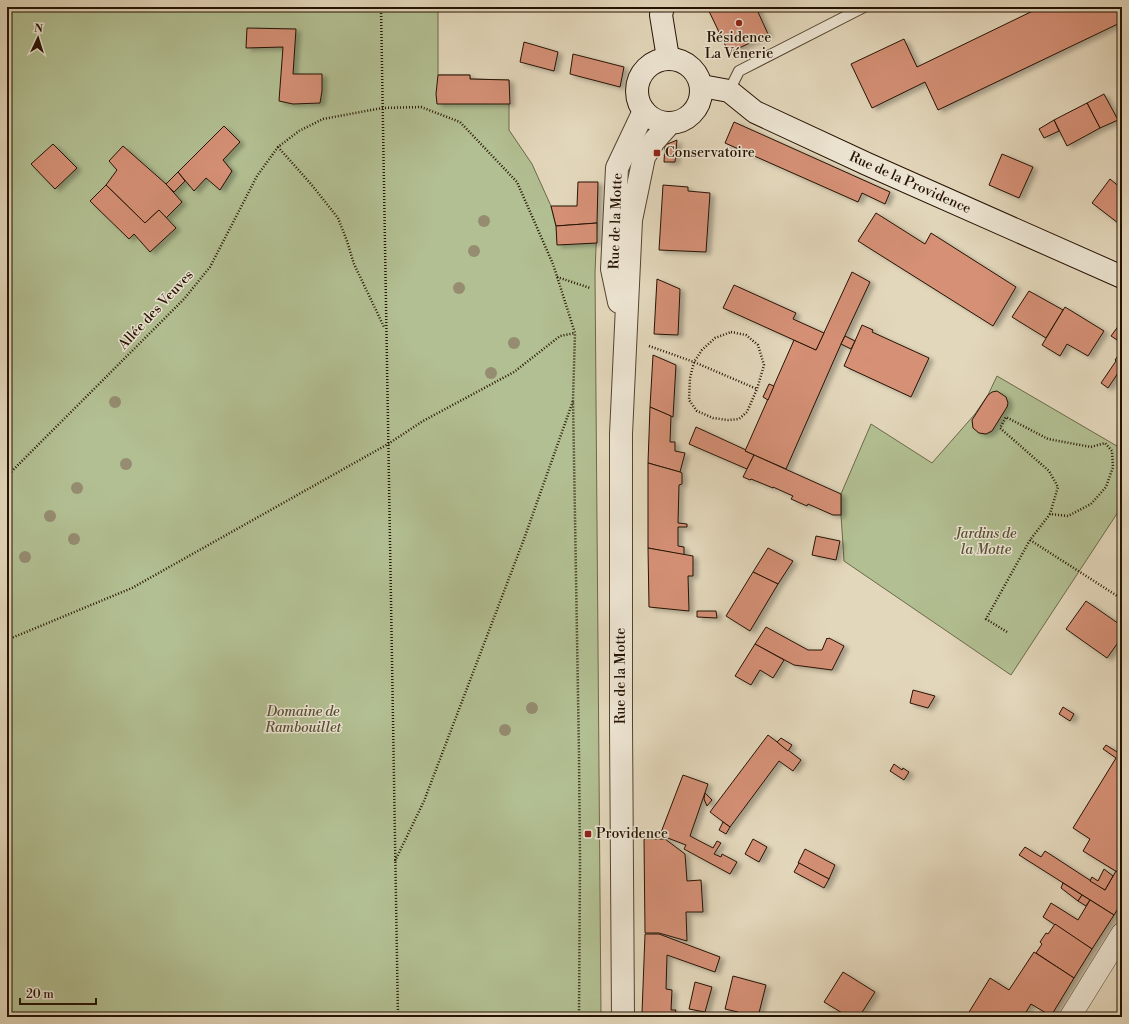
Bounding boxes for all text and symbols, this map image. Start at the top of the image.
north arrow [18,18,58,58]
marker: Résidence La Vénerie [734,18,744,28]
text: N [34,22,44,36]
place label: Résidence La Vénerie [705,29,773,63]
place label: Conservatoire [665,144,755,162]
marker: Conservatoire [652,148,662,158]
street label: Rue de la Providence [846,148,974,218]
street label: Rue de la Motte [605,172,627,270]
street label: Allée des Veuves [114,266,198,354]
park label: Jardins de la Motte [954,525,1017,559]
street label: Rue de la Motte [612,628,630,724]
park label: Domaine de Rambouillet [264,703,341,737]
place label: Providence [596,825,668,843]
marker: Providence [583,829,593,839]
scale bar [20,980,96,1006]
text: 20 m [26,987,54,1002]

